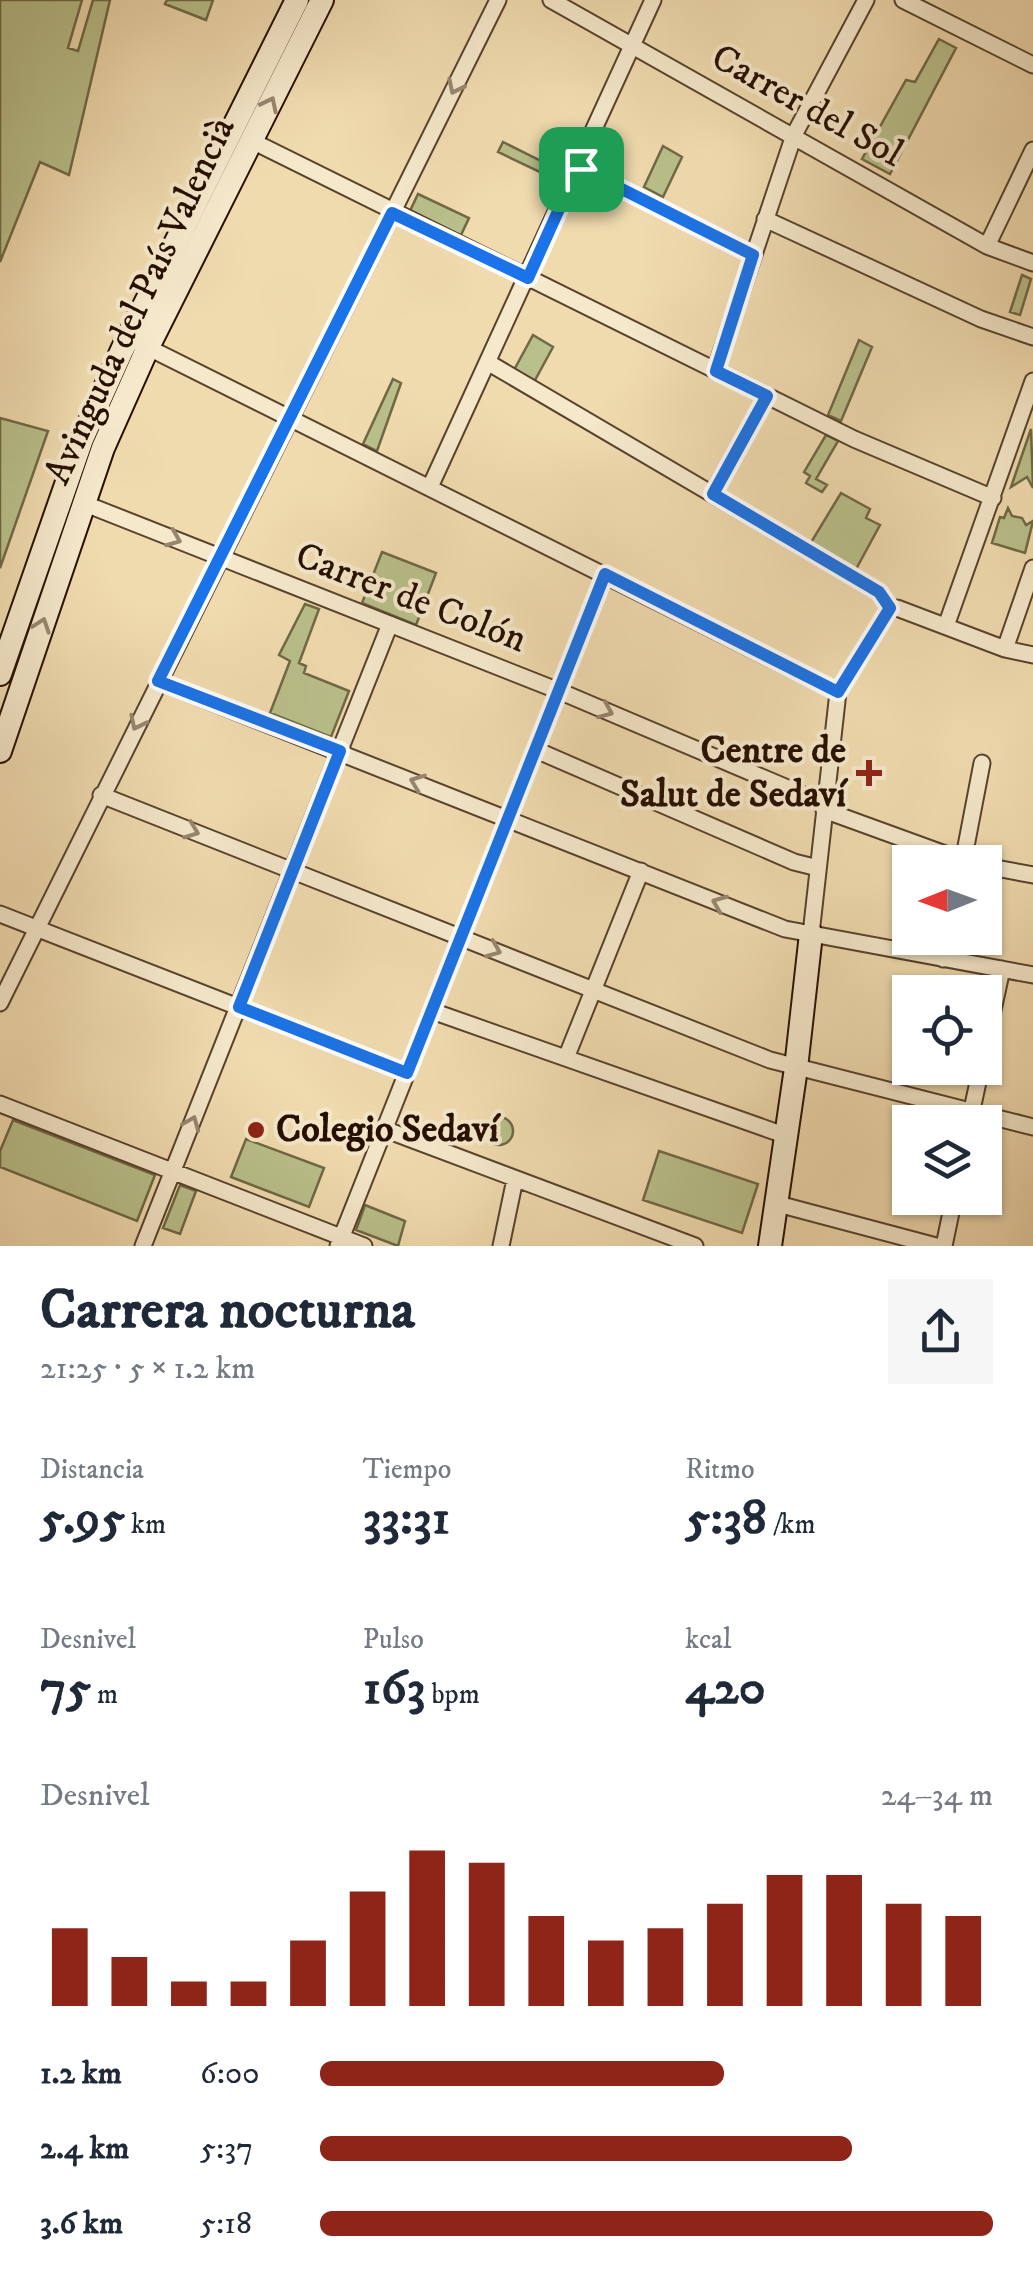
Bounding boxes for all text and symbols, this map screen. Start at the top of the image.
street label: Carrer del Sol [703,34,912,179]
one-way arrow [447,77,467,95]
one-way arrow [258,97,278,115]
street label: Avinguda del País Valencià [34,110,246,492]
pin [539,127,624,212]
icon: arrive [554,142,609,197]
one-way arrow [164,527,181,547]
street label: Carrer de Colón [289,532,534,664]
one-way arrow [31,618,51,635]
one-way arrow [595,699,613,719]
one-way arrow [130,712,150,730]
place label: Centre de Salut de Sedaví [620,727,848,819]
marker: Centre de Salut de Sedaví [856,760,882,786]
one-way arrow [410,773,427,793]
one-way arrow [182,819,200,839]
north arrow [892,845,1002,955]
map controls [892,845,1002,1215]
one-way arrow [711,894,729,914]
one-way arrow [485,938,502,958]
button: locate [892,975,1002,1085]
button: layers [892,1105,1002,1215]
place label: Colegio Sedaví [276,1106,501,1154]
one-way arrow [181,1115,201,1133]
marker: Colegio Sedaví [245,1119,267,1141]
text: Carrera nocturna [40,1277,415,1346]
button: share [888,1279,993,1384]
text: 21:25 · 5 × 1.2 km [40,1349,255,1389]
text: Distancia [40,1452,144,1487]
text: Tiempo [363,1452,451,1487]
text: Ritmo [685,1452,755,1487]
text: 5.95 [40,1487,125,1550]
text: 33:31 [363,1487,450,1550]
text: 5:38 [685,1487,767,1550]
text: km [125,1507,166,1542]
text: /km [767,1507,815,1542]
text: Desnivel [40,1622,136,1657]
text: Pulso [363,1622,424,1657]
text: kcal [685,1622,731,1657]
text: 75 [40,1657,91,1720]
text: 163 [363,1657,426,1720]
text: 420 [685,1657,766,1720]
text: m [91,1677,118,1712]
text: bpm [426,1677,480,1712]
text: Desnivel [40,1776,150,1816]
text: 24–34 m [881,1776,993,1816]
text: 1.2 km [40,2054,122,2094]
text: 6:00 [200,2054,259,2094]
text: 2.4 km [40,2129,129,2169]
text: 5:37 [200,2129,253,2169]
text: 3.6 km [40,2204,123,2244]
text: 5:18 [200,2204,252,2244]

